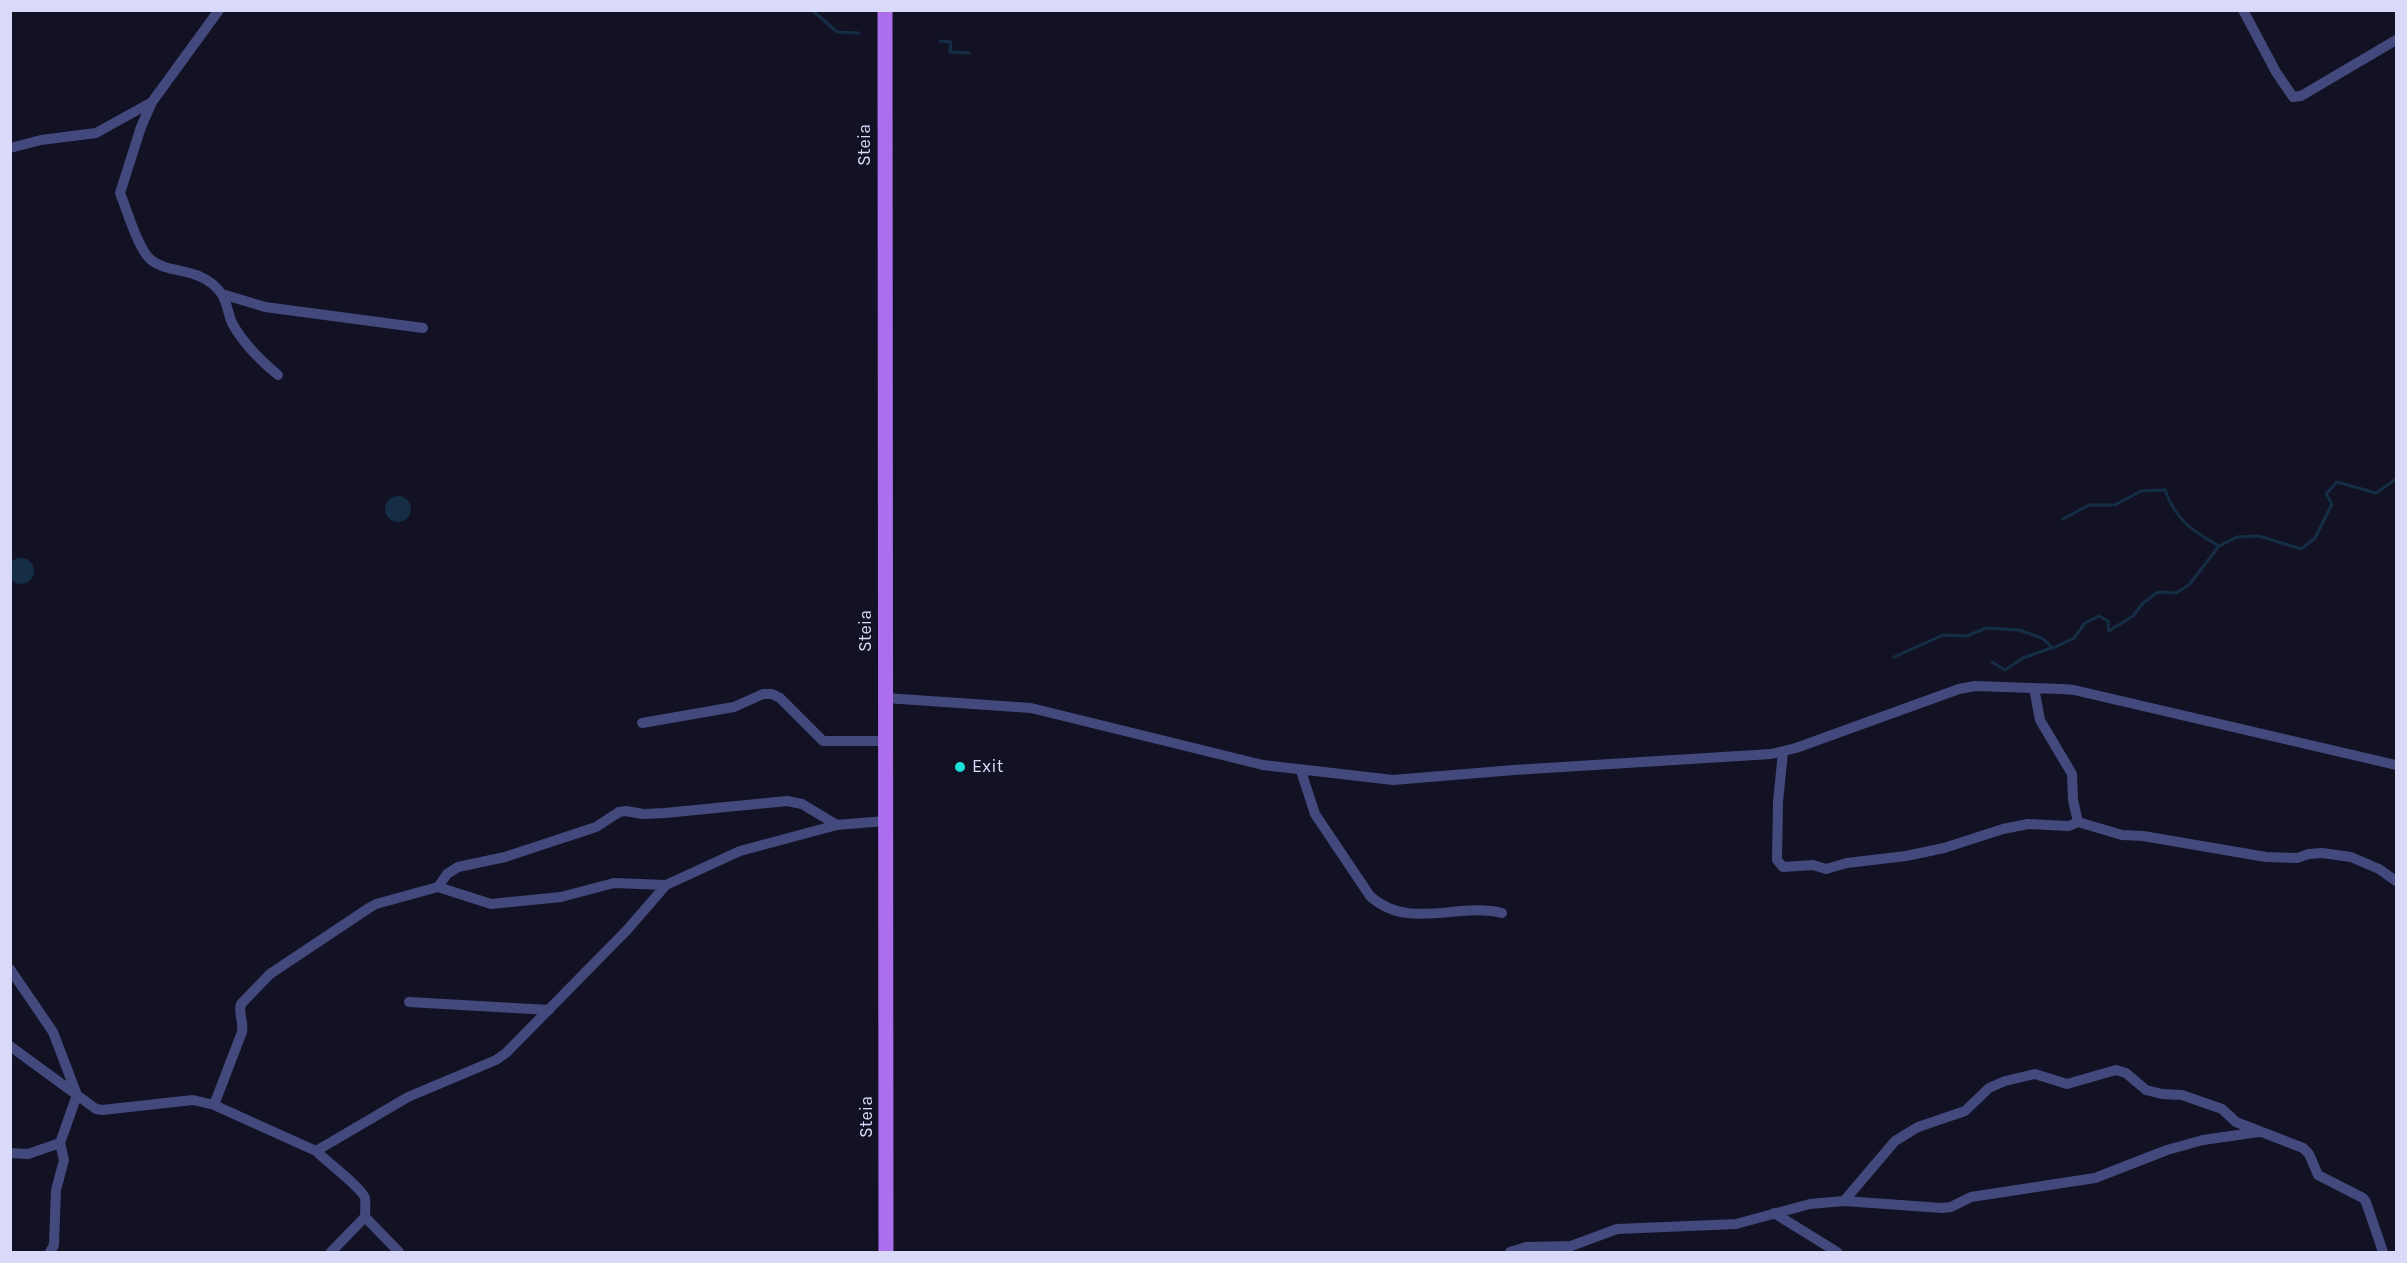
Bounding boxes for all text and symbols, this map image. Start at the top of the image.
street label: Steia [854,124,876,166]
street label: Steia [855,610,877,652]
place label: Exit [972,756,1003,778]
marker: Exit [953,760,967,774]
street label: Steia [856,1096,878,1138]

